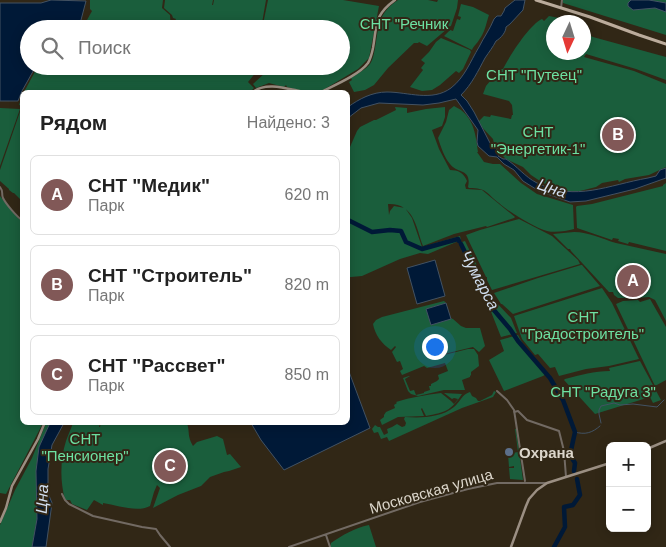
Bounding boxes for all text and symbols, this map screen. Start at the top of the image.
park label: СНТ "Речник [360,15,449,32]
north arrow [546,15,591,60]
search box [20,20,350,75]
icon: search [38,34,66,62]
text: Поиск [78,37,131,58]
park label: СНТ "Путеец" [486,66,582,83]
text: Рядом [40,111,107,134]
text: Найдено: 3 [247,114,330,131]
pin: B [602,116,634,154]
park label: СНТ "Энергетик-1" [491,123,585,157]
text: СНТ "Медик" [88,175,210,196]
water label: Цна [535,175,569,201]
text: A [51,186,63,203]
text: 620 m [285,186,329,203]
text: Парк [88,197,124,214]
water label: Чумарса [457,248,503,313]
pin: A [617,262,649,300]
text: СНТ "Строитель" [88,265,252,286]
text: B [51,276,63,293]
text: 820 m [285,276,329,293]
text: Парк [88,287,124,304]
park label: СНТ "Градостроитель" [522,308,644,342]
your location [422,334,448,360]
text: СНТ "Рассвет" [88,355,226,376]
text: C [51,366,63,383]
text: 850 m [285,366,329,383]
text: Парк [88,377,124,394]
park label: СНТ "Радуга 3" [550,383,656,400]
park label: СНТ "Пенсионер" [41,430,129,464]
map controls [606,442,651,532]
button: + [606,442,651,487]
place label: Охрана [519,444,575,461]
marker: Охрана [503,446,515,458]
pin: C [154,447,186,485]
street label: Московская улица [367,465,495,517]
water label: Цна [33,484,51,514]
button: − [606,487,651,532]

